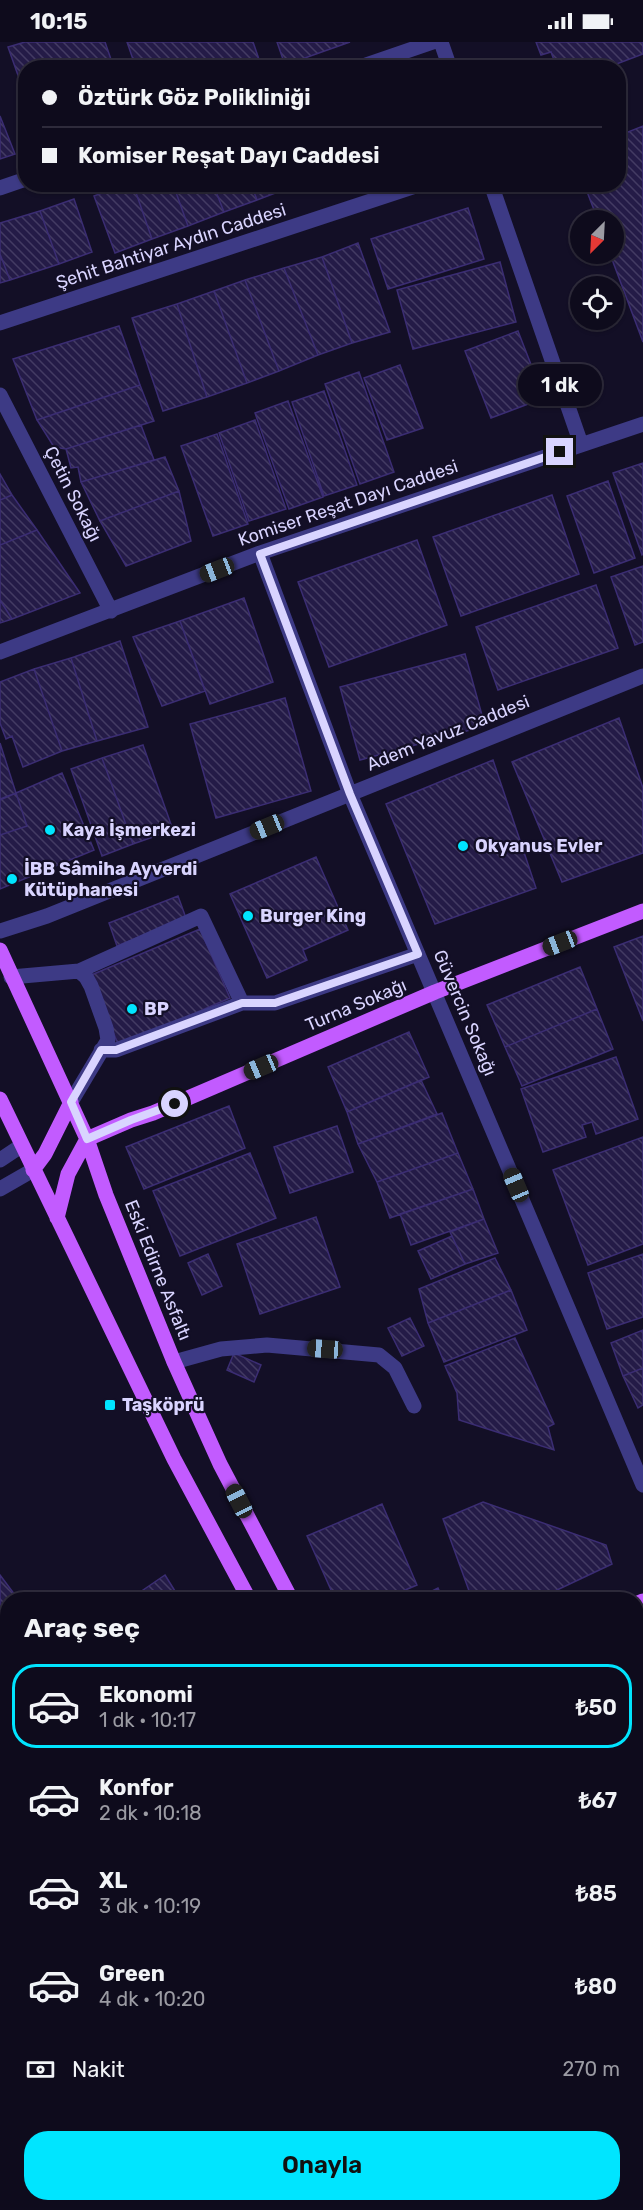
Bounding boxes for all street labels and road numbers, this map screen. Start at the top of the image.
street label: Şehit Bahtiyar Aydın Caddesi [53,198,289,294]
street label: Çetin Sokağı [39,442,107,546]
street label: Komiser Reşat Dayı Caddesi [235,455,461,551]
street label: Adem Yavuz Caddesi [363,690,533,776]
street label: Güvercin Sokağı [429,947,501,1079]
street label: Turna Sokağı [302,974,410,1036]
street label: Eski Edirne Asfaltı [120,1197,196,1343]

